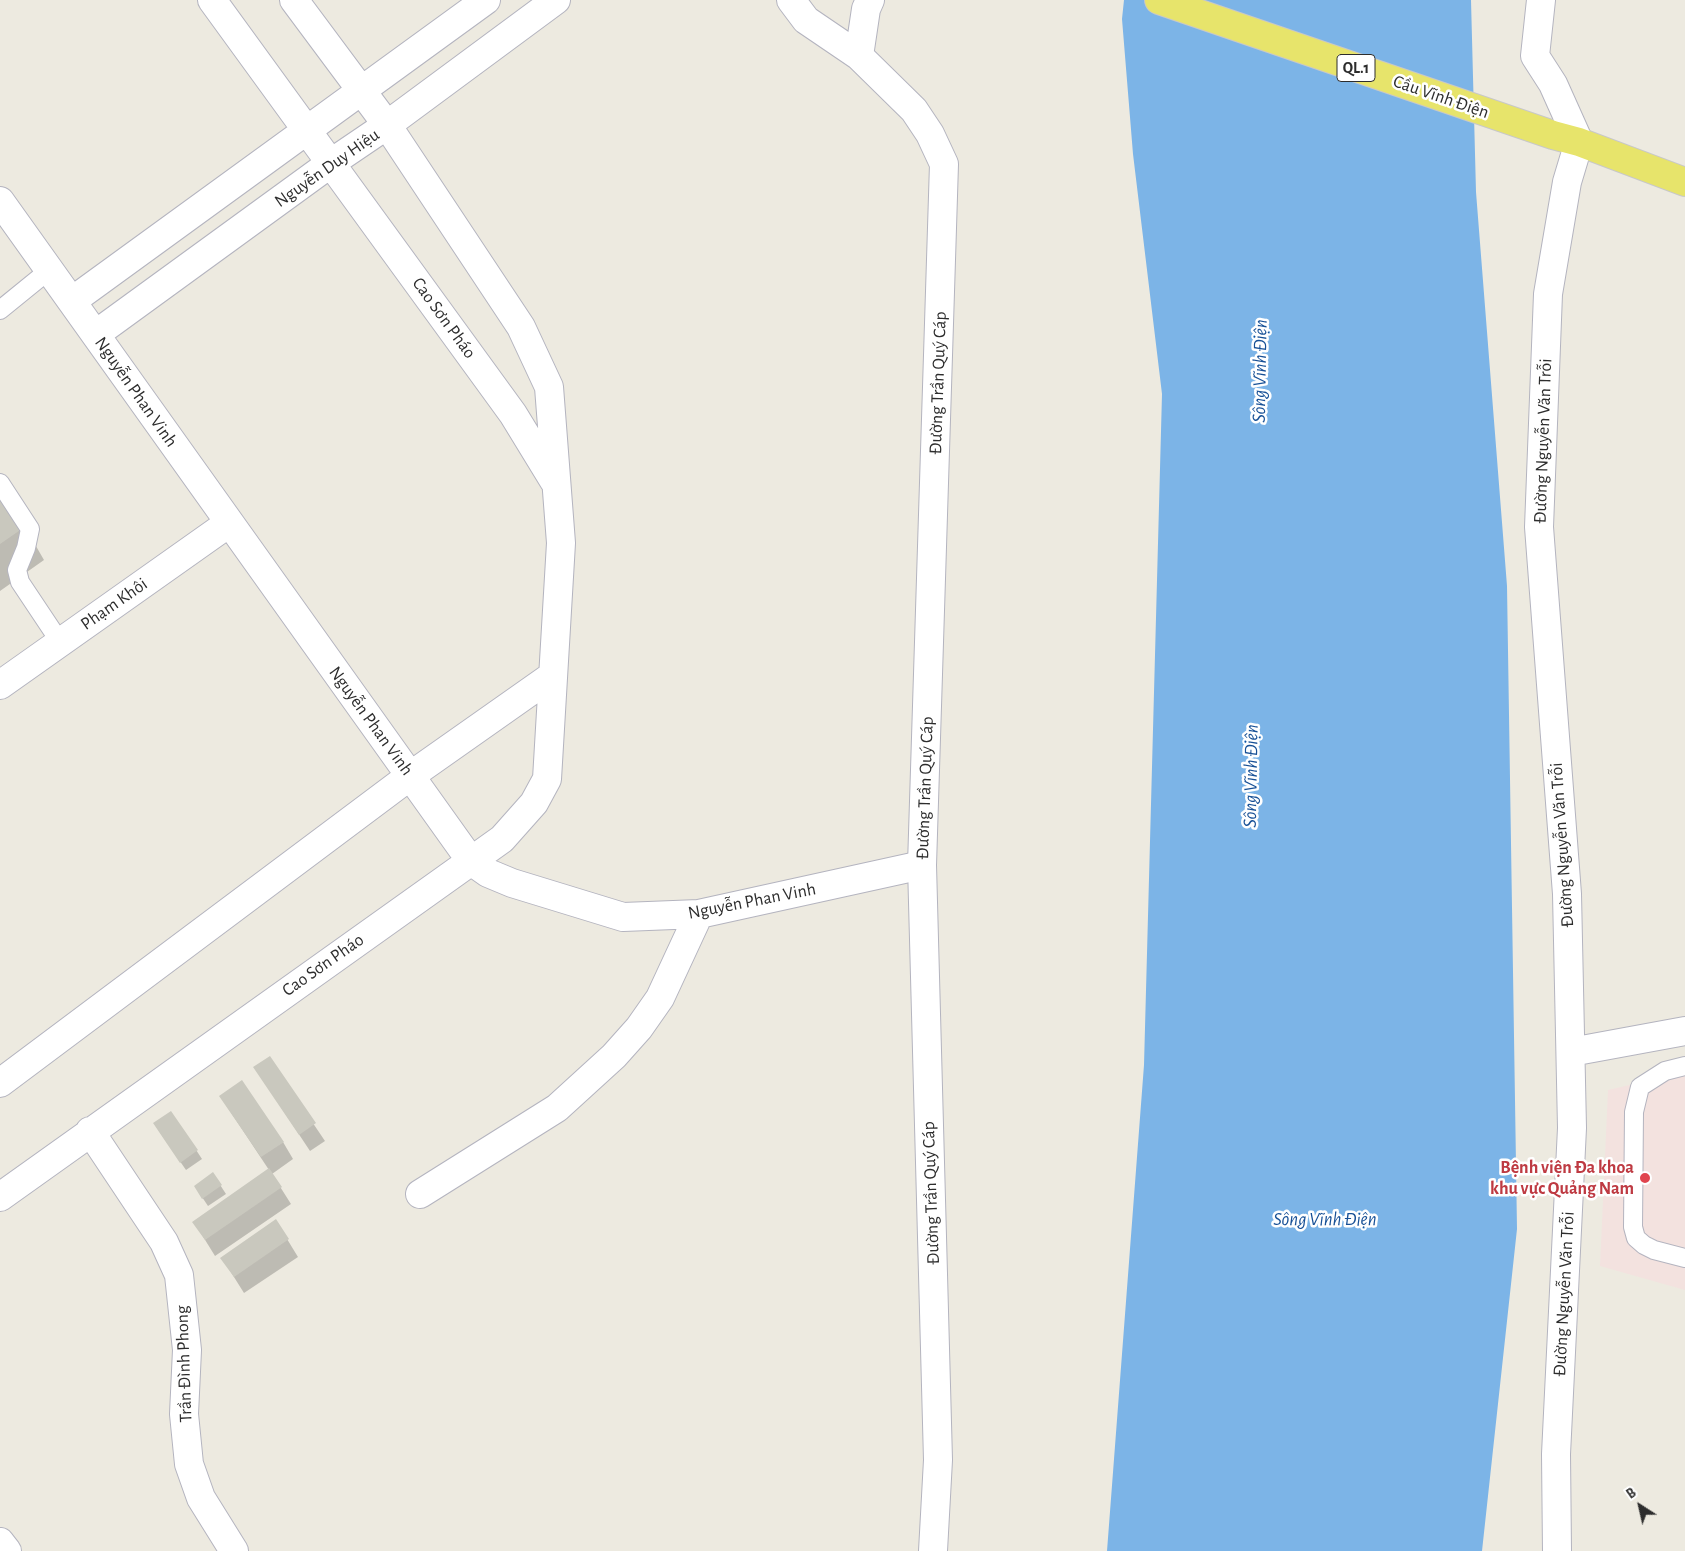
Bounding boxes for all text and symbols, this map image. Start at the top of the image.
road number: QL.1 [1337,54,1375,82]
street label: Cầu Vĩnh Điện [1390,71,1492,123]
street label: Nguyễn Duy Hiệu [270,124,384,212]
street label: Cao Sơn Pháo [407,273,481,363]
street label: Đường Trần Quý Cáp [925,311,951,455]
water label: Sông Vĩnh Điện [1248,319,1272,423]
street label: Nguyễn Phan Vinh [90,333,182,451]
street label: Đường Nguyễn Văn Trỗi [1529,358,1557,524]
street label: Phạm Khôi [76,573,152,635]
street label: Nguyễn Phan Vinh [324,662,418,780]
street label: Đường Trần Quý Cáp [912,716,938,860]
water label: Sông Vĩnh Điện [1239,724,1263,828]
street label: Đường Nguyễn Văn Trỗi [1545,762,1579,928]
street label: Nguyễn Phan Vinh [686,878,818,924]
street label: Cao Sơn Pháo [278,929,368,1001]
street label: Đường Trần Quý Cáp [918,1121,944,1265]
place label: Bệnh viện Đa khoa khu vực Quảng Nam [1490,1157,1634,1200]
marker: Bệnh viện Đa khoa khu vực Quảng Nam [1638,1171,1652,1185]
water label: Sông Vĩnh Điện [1273,1208,1377,1230]
street label: Đường Nguyễn Văn Trỗi [1549,1211,1579,1377]
street label: Trần Đình Phong [171,1305,197,1423]
north arrow [1615,1481,1665,1531]
text: B [1624,1486,1639,1502]

